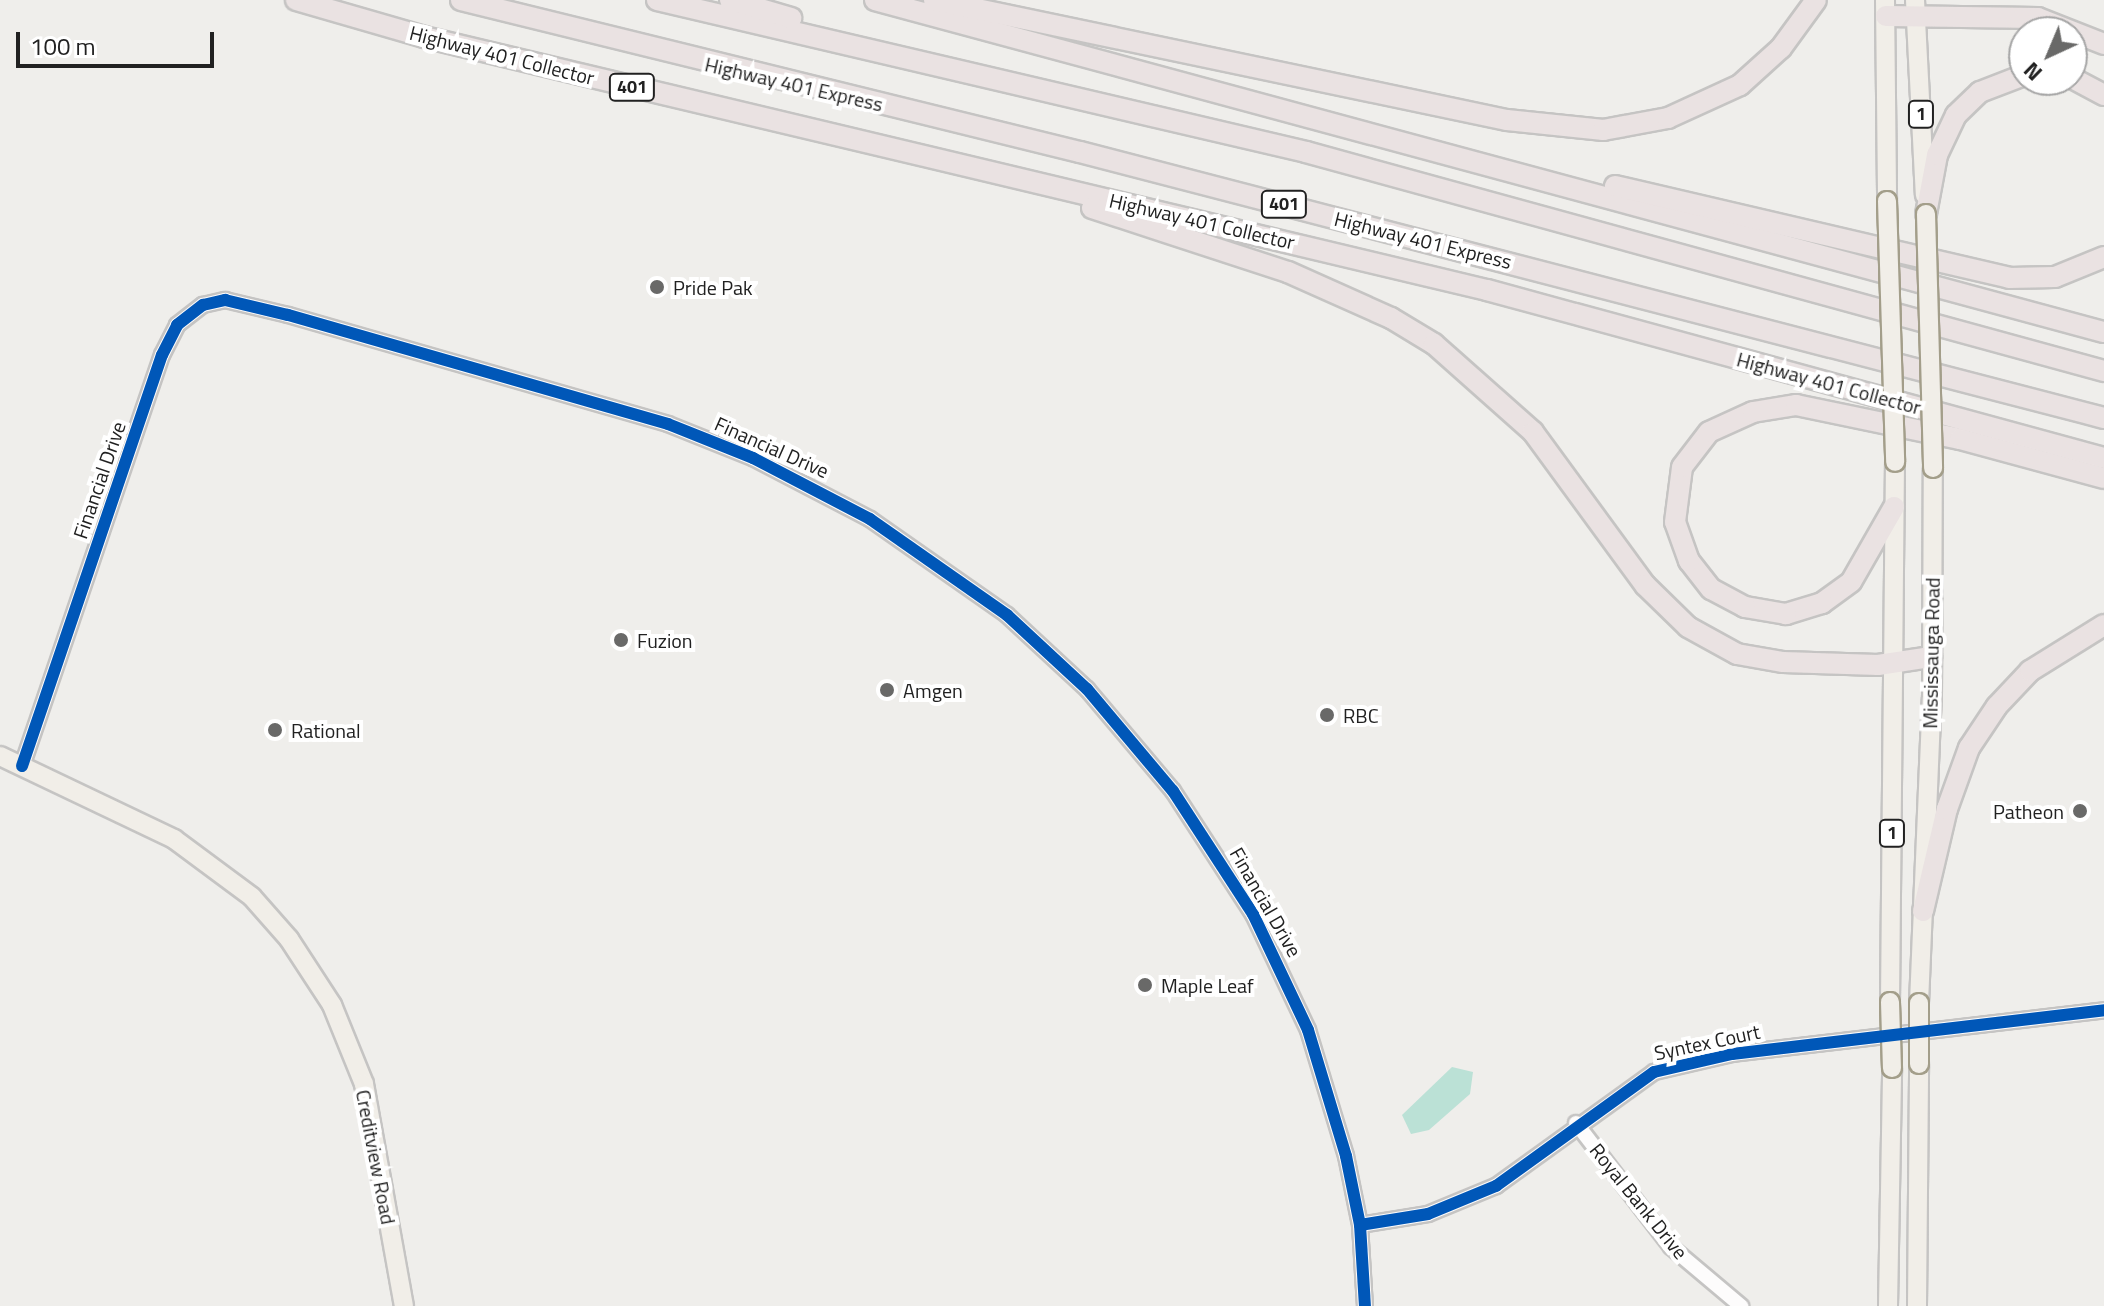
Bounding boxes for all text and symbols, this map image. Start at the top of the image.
scale bar [20,16,218,66]
north arrow [2008,16,2088,96]
street label: Highway 401 Collector [407,20,597,90]
text: 100 m [30,28,96,64]
street label: Highway 401 Express [703,52,885,116]
text: N [2015,54,2050,89]
road number: 401 [608,73,656,101]
road number: 1 [1907,100,1935,128]
street label: Highway 401 Collector [1107,188,1297,254]
road number: 401 [1260,190,1308,218]
street label: Highway 401 Express [1332,206,1514,274]
place label: Pride Pak [673,275,753,299]
marker: Pride Pak [648,278,666,296]
street label: Highway 401 Collector [1734,347,1924,419]
street label: Financial Drive [711,411,833,483]
street label: Financial Drive [68,418,130,542]
street label: Mississauga Road [1918,577,1944,729]
place label: Fuzion [637,628,693,652]
marker: Fuzion [612,631,630,649]
place label: Amgen [903,678,963,702]
marker: Amgen [878,681,896,699]
place label: RBC [1343,703,1379,727]
marker: RBC [1318,706,1336,724]
place label: Rational [291,718,361,742]
marker: Rational [266,721,284,739]
place label: Patheon [1993,799,2064,823]
marker: Patheon [2071,802,2089,820]
road number: 1 [1878,819,1906,847]
street label: Financial Drive [1225,843,1307,961]
place label: Maple Leaf [1161,973,1254,997]
marker: Maple Leaf [1136,976,1154,994]
street label: Syntex Court [1652,1019,1762,1065]
street label: Creditview Road [351,1088,401,1226]
street label: Royal Bank Drive [1585,1138,1693,1264]

